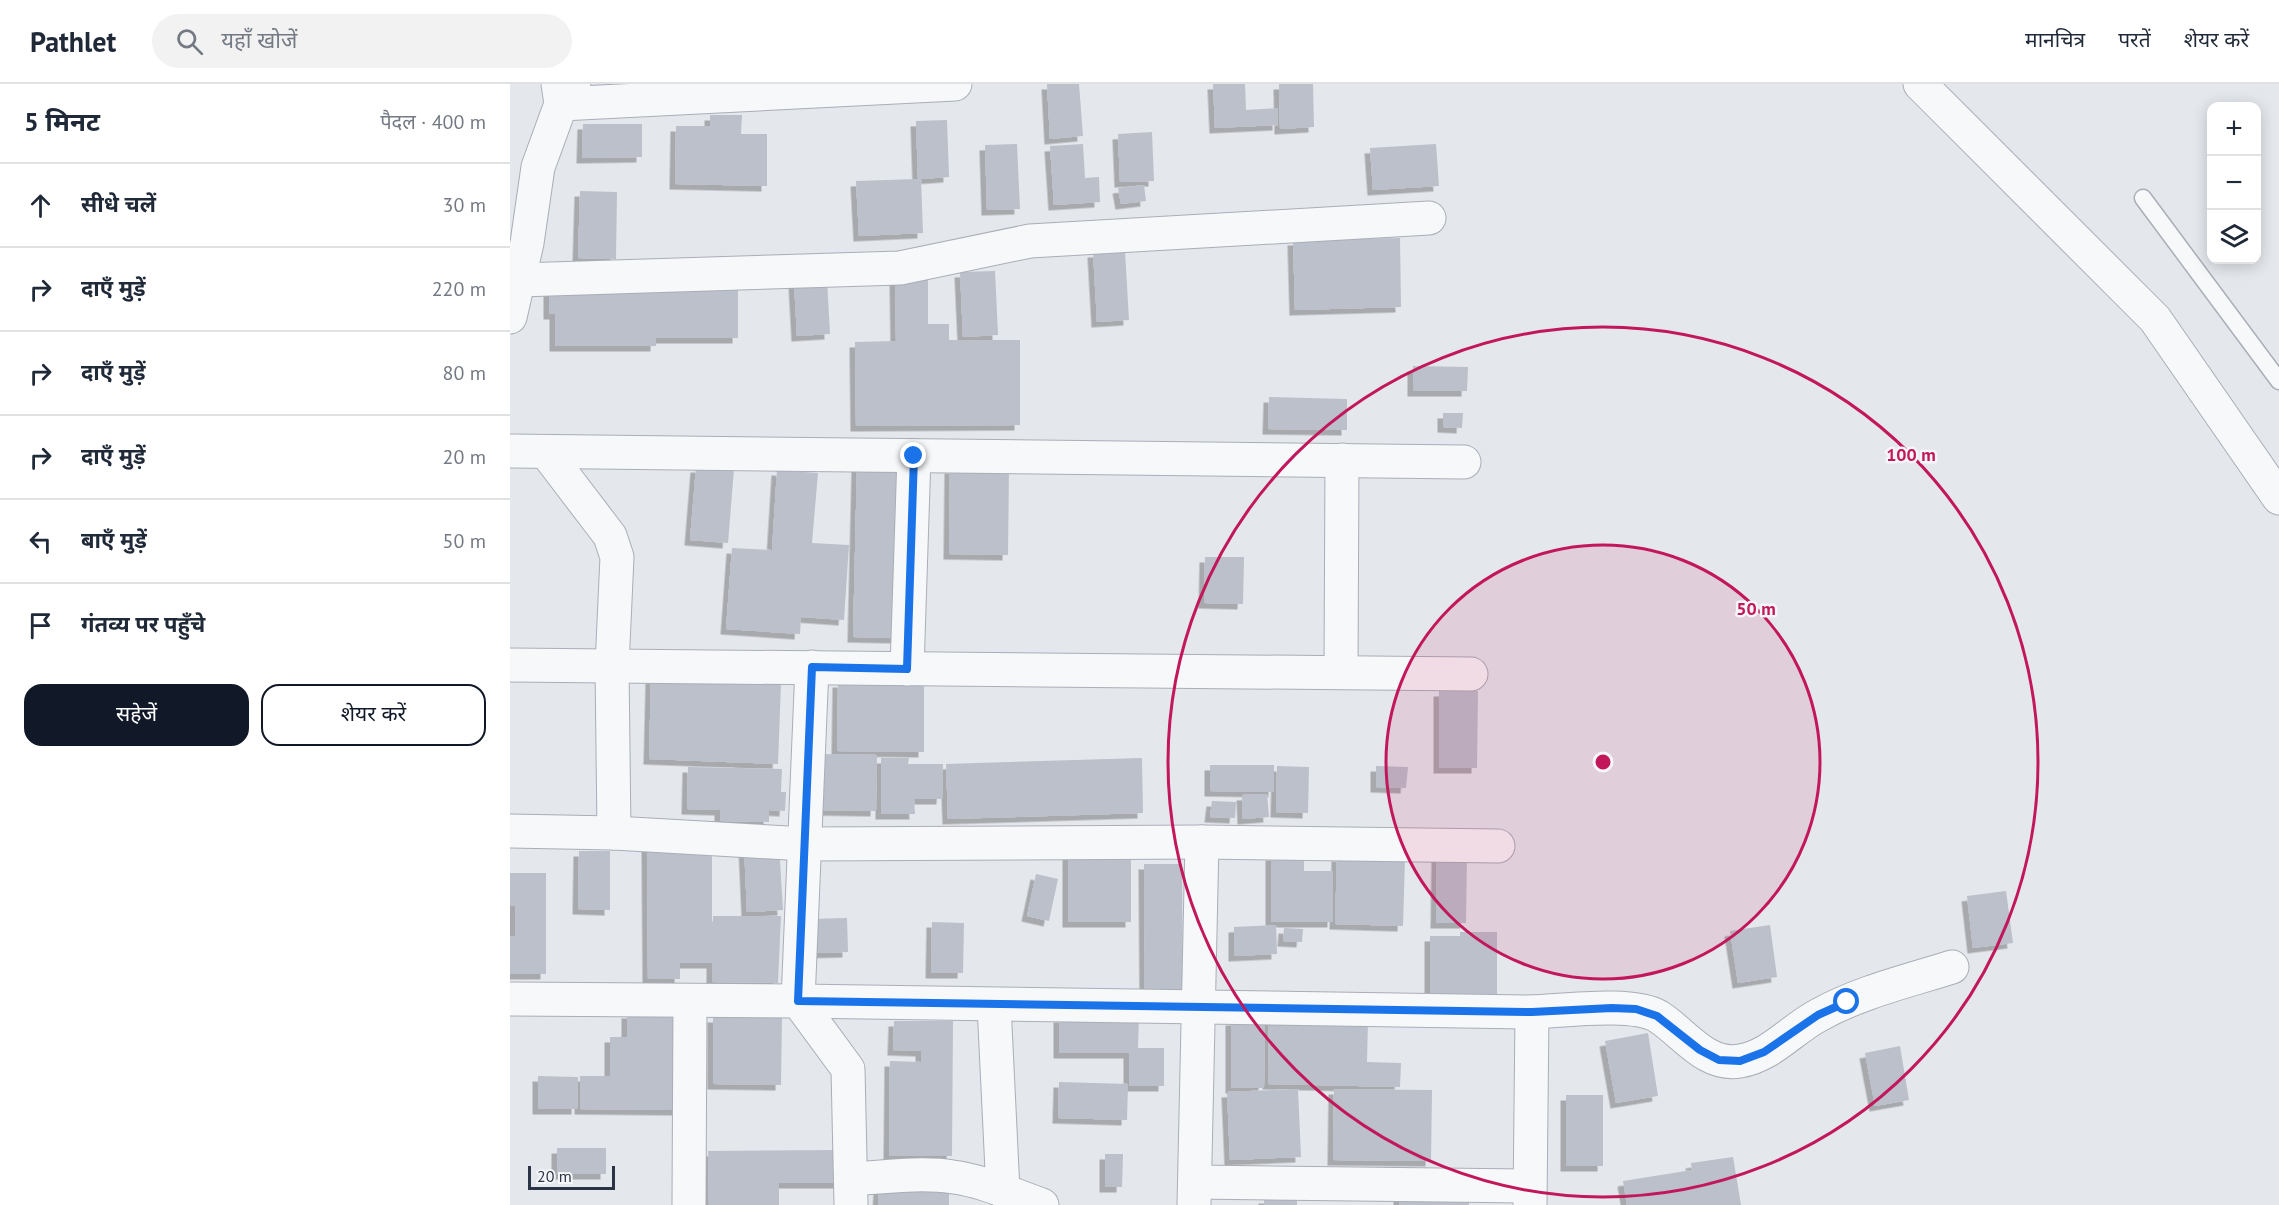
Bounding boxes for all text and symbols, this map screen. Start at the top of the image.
search box [152,14,572,68]
text: Pathlet [30,23,116,60]
icon: search [173,25,206,58]
text: यहाँ खोजें [221,26,297,54]
text: मानचित्र [2025,26,2085,53]
text: परतें [2118,26,2151,53]
text: शेयर करें [2184,26,2249,53]
map controls [2207,102,2261,264]
button: + [2207,102,2261,156]
text: 5 मिनट [24,105,100,138]
text: पैदल · 400 m [380,109,486,135]
button: − [2207,156,2261,210]
icon: ahead [24,189,57,222]
text: सीधे चलें [81,190,156,218]
text: 30 m [443,192,486,218]
button: layers [2207,210,2261,264]
icon: right [24,273,57,306]
text: दाएँ मुड़ें [81,274,146,302]
text: 220 m [432,276,486,302]
icon: right [24,357,57,390]
text: दाएँ मुड़ें [81,358,146,386]
text: 80 m [443,360,486,386]
icon: right [24,441,57,474]
text: दाएँ मुड़ें [81,442,146,470]
route end [900,442,926,468]
text: 100 m [1886,443,1936,466]
text: 20 m [443,444,486,470]
icon: left [24,525,57,558]
text: बाएँ मुड़ें [81,526,147,554]
text: 50 m [443,528,486,554]
text: 50 m [1736,597,1776,620]
icon: arrive [24,609,57,642]
text: गंतव्य पर पहुँचे [81,610,205,638]
button: सहेजें [24,684,249,746]
button: शेयर करें [261,684,486,746]
centre of rings [1593,752,1613,772]
route start [1833,988,1859,1014]
scale bar [528,1163,615,1190]
text: 20 m [537,1166,572,1186]

